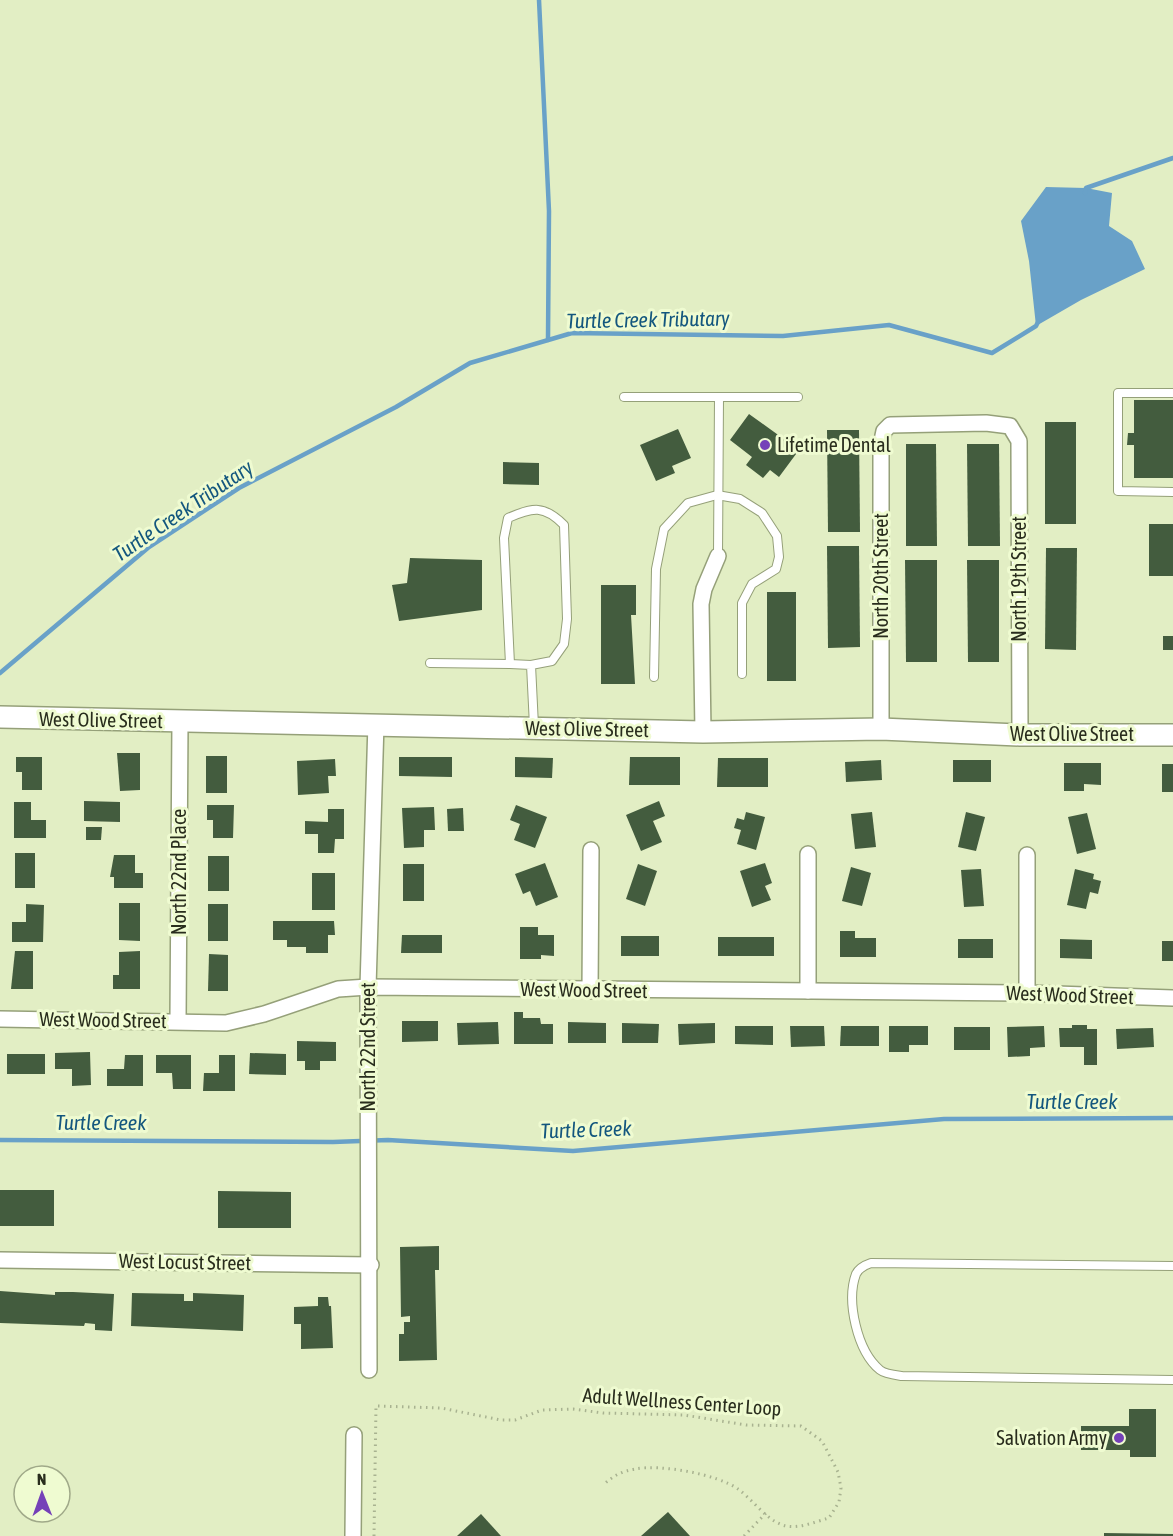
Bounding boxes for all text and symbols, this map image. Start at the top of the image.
water label: Turtle Creek Tributary [566,306,730,332]
place label: Lifetime Dental [777,433,892,456]
marker: Lifetime Dental [758,438,772,452]
water label: Turtle Creek Tributary [108,454,257,566]
street label: North 20th Street [869,513,892,639]
street label: North 19th Street [1007,516,1030,642]
street label: West Olive Street [39,707,163,732]
street label: West Olive Street [525,716,649,741]
street label: West Olive Street [1010,722,1134,745]
street label: North 22nd Place [167,809,190,935]
street label: West Wood Street [520,977,648,1002]
street label: West Wood Street [1006,981,1134,1008]
street label: North 22nd Street [356,982,379,1112]
street label: West Wood Street [39,1007,167,1032]
water label: Turtle Creek [1027,1089,1118,1113]
water label: Turtle Creek [56,1110,147,1134]
water label: Turtle Creek [540,1115,633,1143]
street label: West Locust Street [119,1249,252,1274]
street label: Adult Wellness Center Loop [582,1383,782,1420]
place label: Salvation Army [996,1426,1107,1449]
marker: Salvation Army [1112,1431,1126,1445]
north arrow [12,1464,72,1524]
text: N [37,1470,47,1488]

